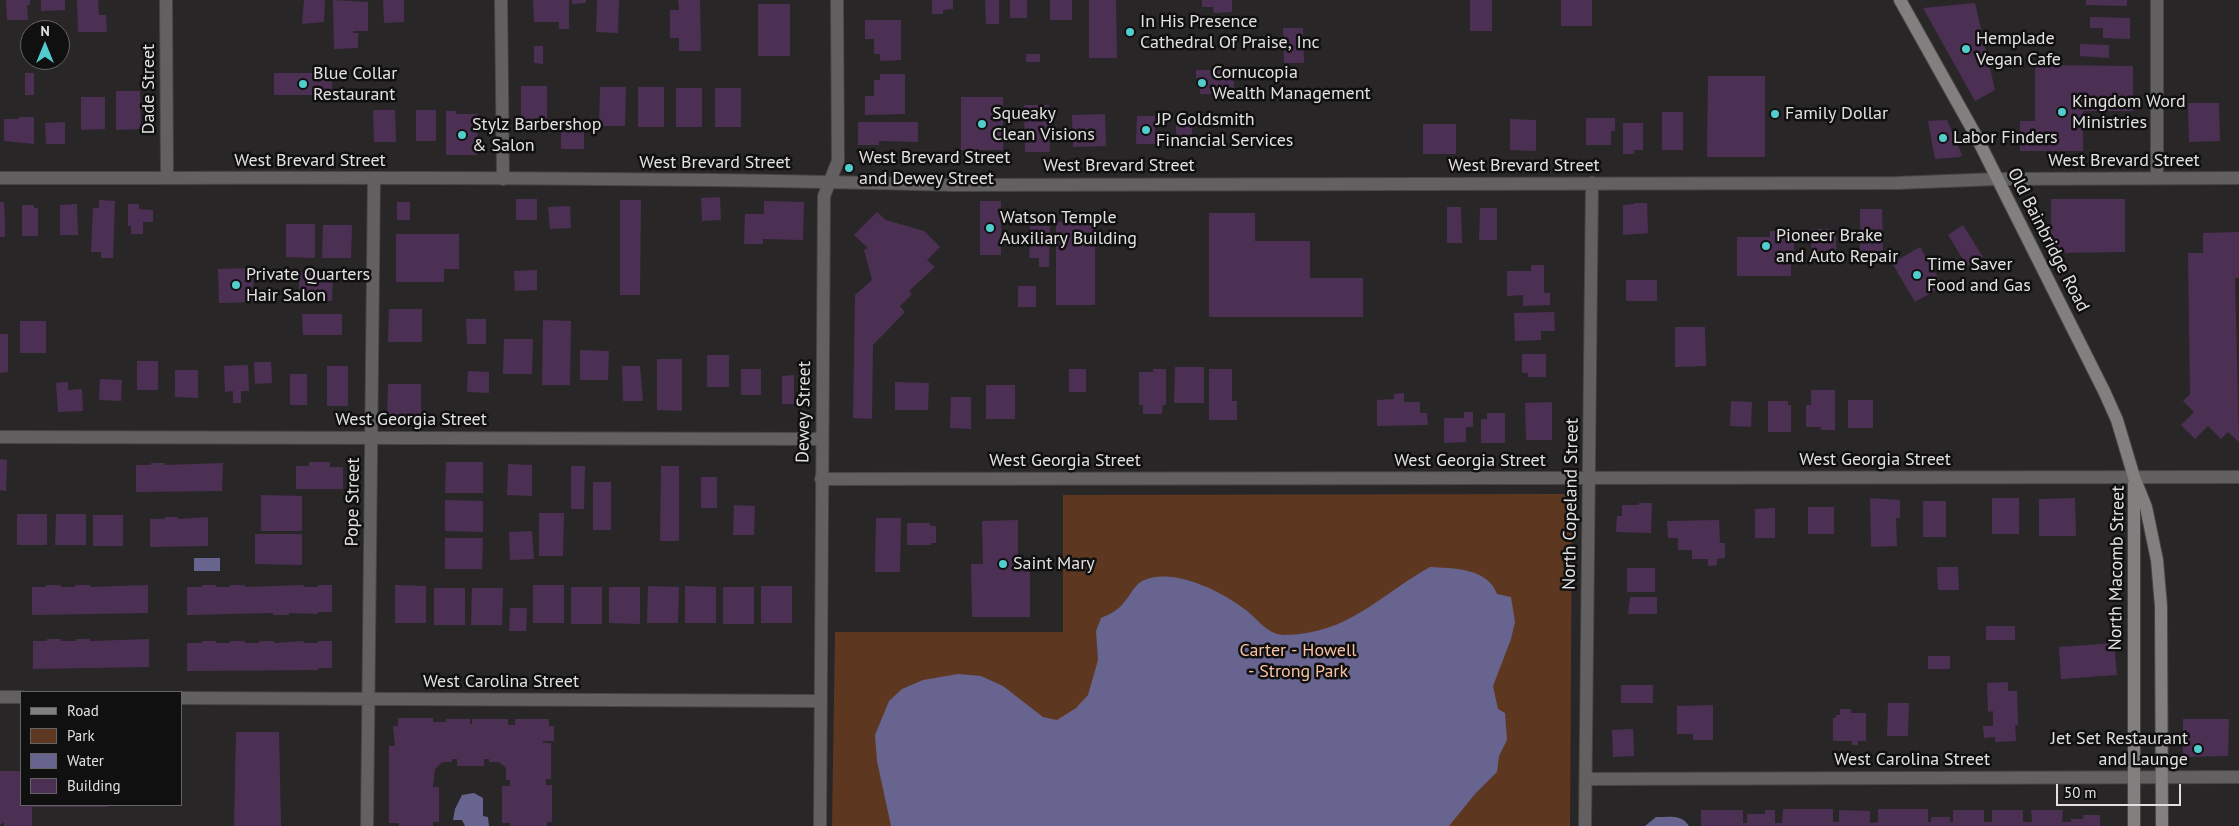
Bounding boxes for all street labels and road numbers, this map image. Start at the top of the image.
street label: Dade Street [138,44,160,134]
street label: West Brevard Street [234,150,386,172]
street label: West Brevard Street [2048,150,2200,172]
street label: West Brevard Street [639,152,791,174]
street label: West Brevard Street [1043,155,1195,177]
street label: West Brevard Street [1448,155,1600,177]
street label: Old Bainbridge Road [2002,165,2094,315]
street label: Dewey Street [792,361,816,463]
street label: West Georgia Street [335,409,487,431]
street label: North Copeland Street [1559,418,1583,590]
street label: West Georgia Street [1799,449,1951,471]
street label: West Georgia Street [989,450,1141,472]
street label: West Georgia Street [1394,450,1546,472]
street label: Pope Street [341,457,365,547]
street label: North Macomb Street [2105,485,2129,651]
street label: West Carolina Street [423,671,579,693]
street label: West Carolina Street [1834,749,1990,771]

